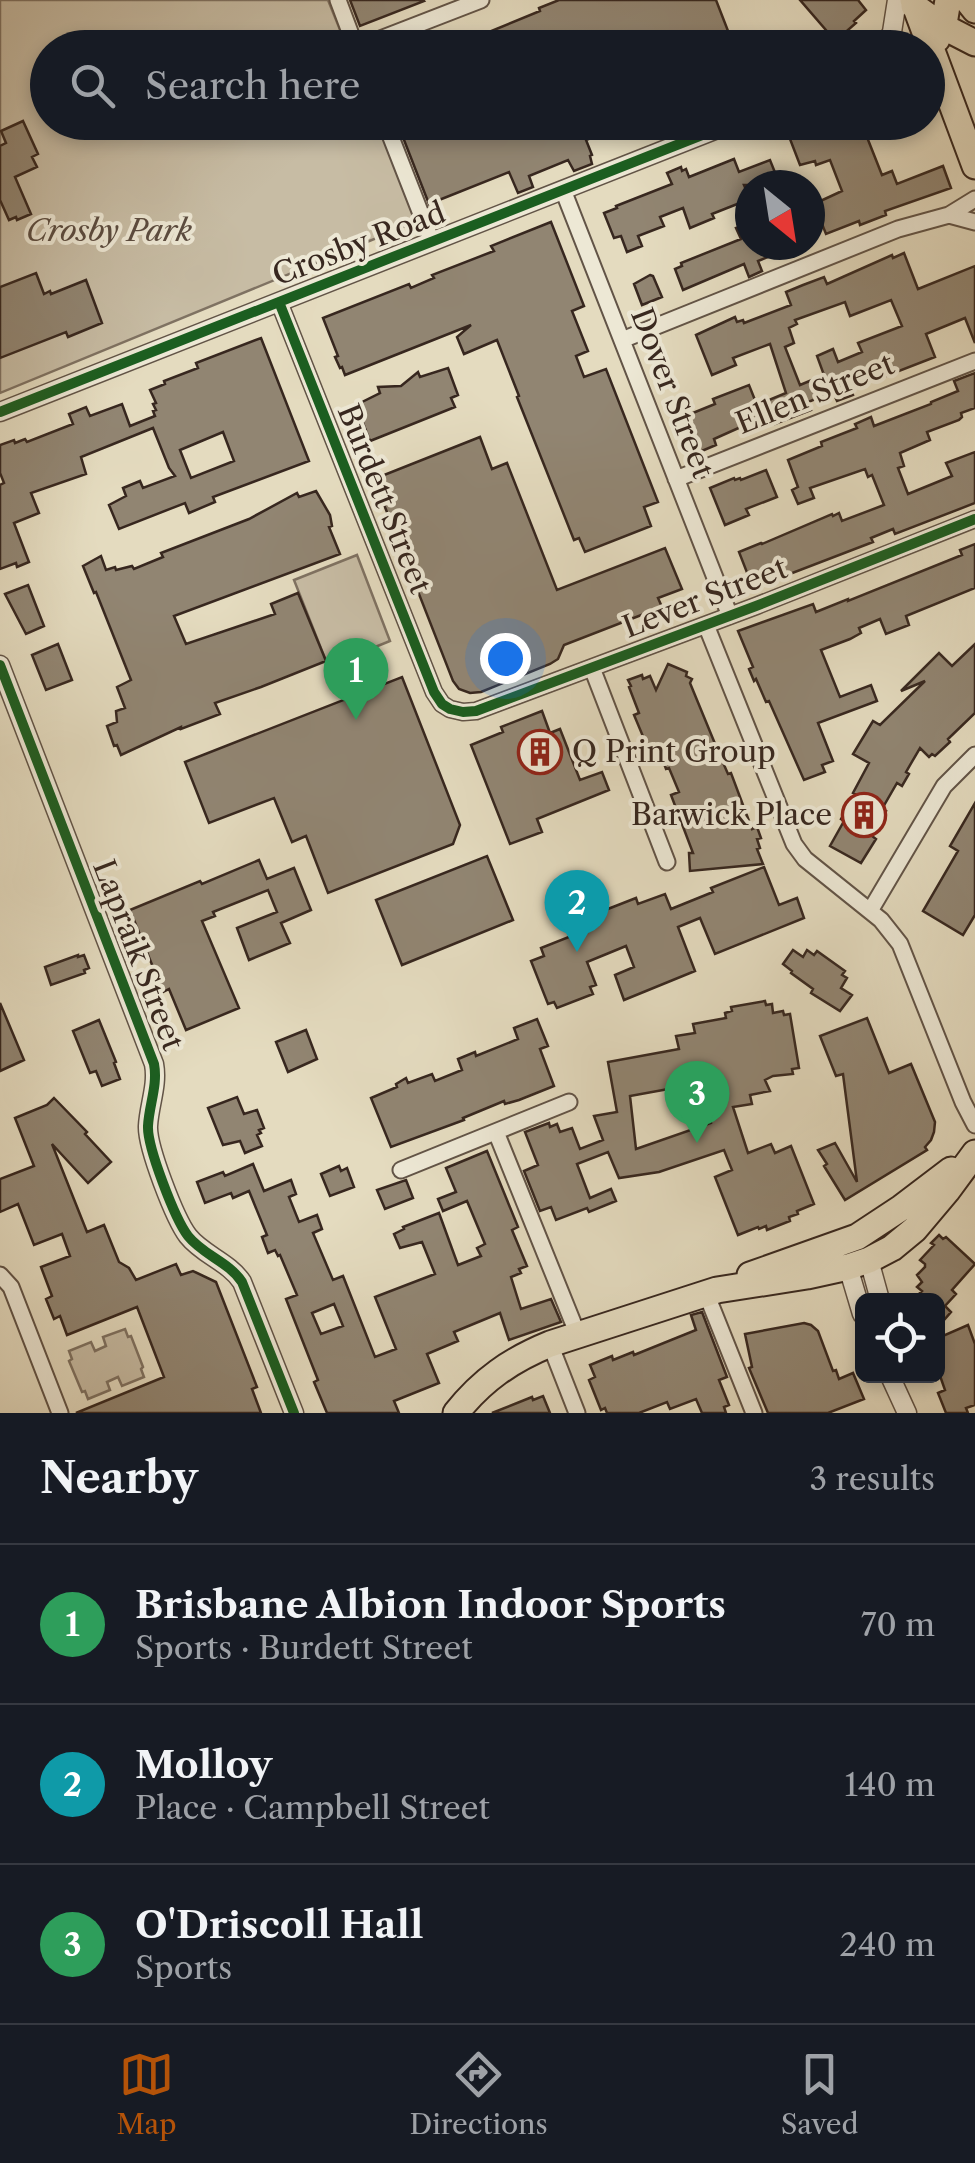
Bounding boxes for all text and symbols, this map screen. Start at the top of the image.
search box [30,30,945,140]
icon: search [65,58,120,113]
text: Search here [145,62,360,109]
north arrow [735,170,825,260]
street label: Crosby Road [267,194,451,293]
park label: Crosby Park [26,212,192,249]
street label: Dover Street [623,303,722,483]
street label: Ellen Street [730,345,900,442]
street label: Burdett Street [330,399,439,599]
street label: Lever Street [617,549,793,646]
your location [480,633,531,684]
pin: 1 [324,638,388,720]
building icon: Q Print Group [517,729,563,775]
place label: Q Print Group [572,733,776,770]
building icon: Barwick Place [841,792,887,838]
place label: Barwick Place [631,796,832,833]
street label: Lapraik Street [85,854,192,1056]
pin: 2 [544,870,610,952]
pin: 3 [664,1060,730,1143]
map controls [855,1293,945,1383]
button: locate [855,1293,945,1383]
text: Nearby [40,1452,198,1504]
text: 3 results [809,1459,935,1498]
text: Brisbane Albion Indoor Sports [135,1581,726,1628]
text: 1 [65,1605,80,1644]
text: 70 m [861,1605,935,1644]
text: Sports · Burdett Street [135,1628,473,1667]
text: Molloy [135,1741,272,1788]
text: 2 [63,1765,82,1804]
text: 140 m [844,1765,935,1804]
text: Place · Campbell Street [135,1788,490,1827]
text: O'Driscoll Hall [135,1901,423,1948]
text: 3 [63,1925,82,1964]
text: 240 m [839,1925,935,1964]
text: Sports [135,1948,232,1987]
tab: Map [116,2047,177,2141]
tab: Directions [409,2047,548,2141]
tab: Saved [781,2047,859,2141]

